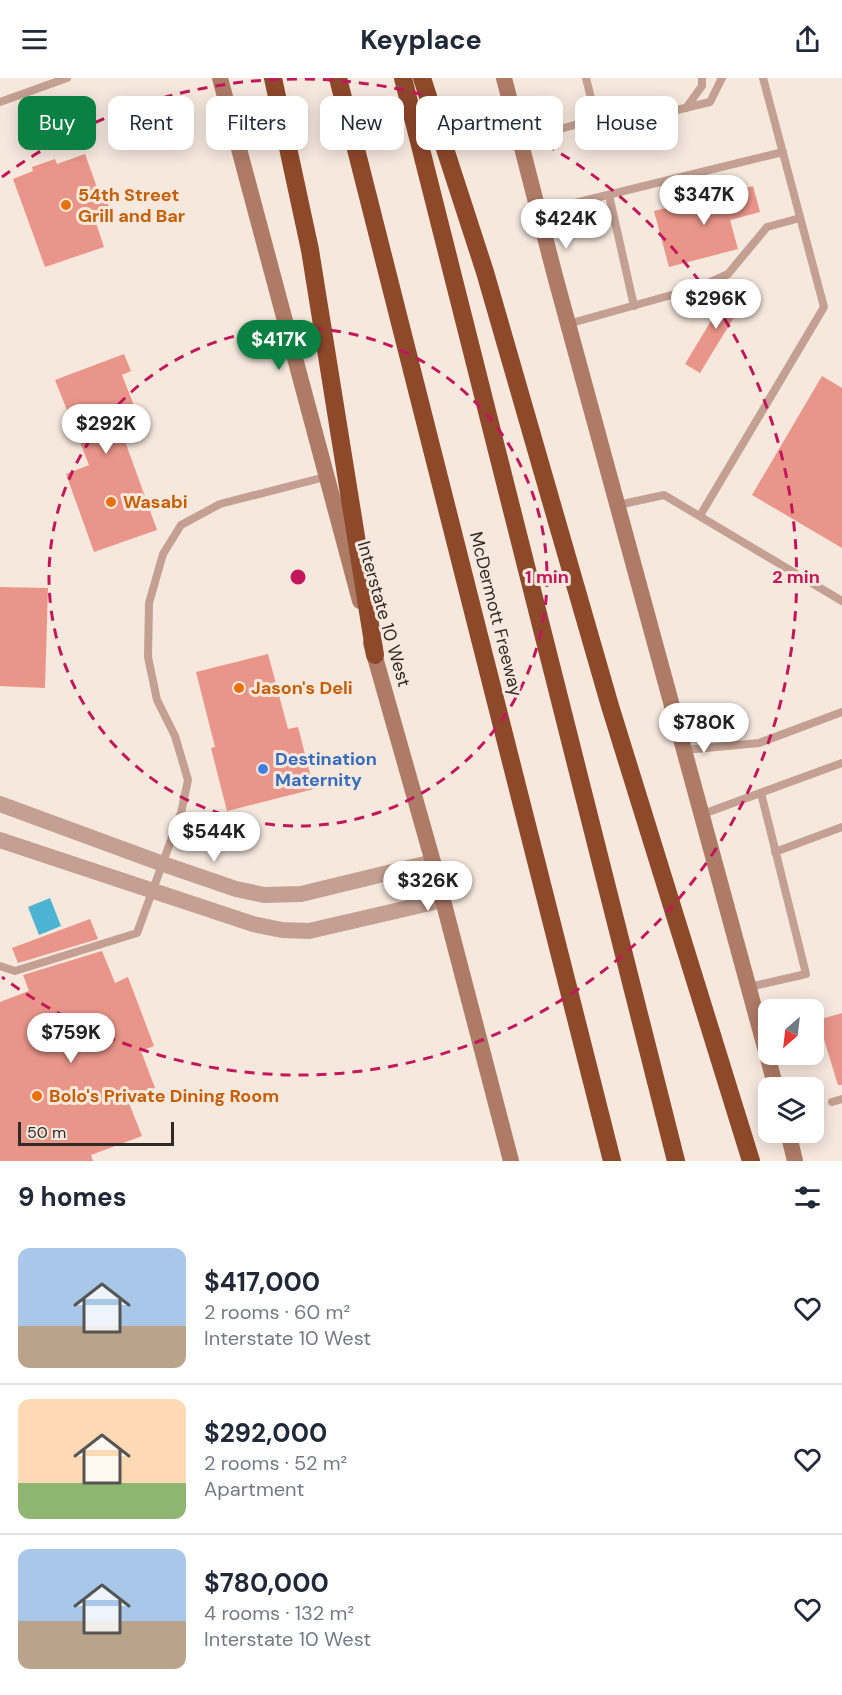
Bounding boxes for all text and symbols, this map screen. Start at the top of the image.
text: Keyplace [360,22,482,57]
icon: menu [18,23,51,56]
icon: share [791,23,824,56]
chip: Buy [18,96,96,150]
chip: Rent [108,96,194,150]
chip: Filters [206,96,308,150]
chip: New [320,96,404,150]
chip: Apartment [416,96,563,150]
chip: House [575,96,678,150]
pin: $347K [662,175,746,226]
text: $347K [674,181,734,207]
place label: 54th Street Grill and Bar [78,183,185,228]
marker: 54th Street Grill and Bar [59,198,73,212]
pin: $424K [524,199,608,250]
text: $424K [535,205,597,231]
pin: $296K [674,279,758,330]
text: $296K [685,285,747,311]
pin: $417K [237,320,321,371]
text: $417K [251,326,307,352]
pin: $292K [64,404,148,455]
text: $292K [76,410,136,436]
place label: Wasabi [123,490,188,514]
marker: Wasabi [104,495,118,509]
street label: McDermott Freeway [464,529,528,699]
street label: Interstate 10 West [352,538,416,690]
text: 1 min [525,565,569,589]
text: 2 min [772,565,820,589]
centre of rings [288,567,308,587]
place label: Jason's Deli [251,676,353,700]
marker: Jason's Deli [232,681,246,695]
pin: $780K [662,703,746,754]
text: $780K [673,709,735,735]
place label: Destination Maternity [275,747,377,792]
marker: Destination Maternity [256,762,270,776]
pin: $544K [172,812,256,863]
text: $544K [182,818,246,844]
pin: $326K [386,861,470,912]
text: $326K [397,867,459,893]
north arrow [758,999,824,1065]
map controls [758,999,824,1143]
pin: $759K [29,1013,113,1064]
text: $759K [41,1019,101,1045]
button: layers [758,1077,824,1143]
place label: Bolo's Private Dining Room [49,1084,279,1108]
marker: Bolo's Private Dining Room [30,1089,44,1103]
scale bar [18,1119,174,1146]
text: 50 m [27,1122,66,1143]
text: 9 homes [18,1180,127,1214]
icon: filters [791,1181,824,1214]
text: $417,000 [204,1265,320,1299]
icon: home [66,1272,138,1344]
icon: heart [791,1292,824,1325]
text: 2 rooms · 60 m² [204,1299,350,1325]
text: Interstate 10 West [204,1325,371,1351]
text: $292,000 [204,1416,327,1450]
icon: home [66,1423,138,1495]
icon: heart [791,1443,824,1476]
text: 2 rooms · 52 m² [204,1450,347,1476]
text: Apartment [204,1476,304,1502]
text: $780,000 [204,1566,329,1600]
icon: home [66,1573,138,1645]
icon: heart [791,1593,824,1626]
text: 4 rooms · 132 m² [204,1600,354,1626]
text: Interstate 10 West [204,1626,371,1652]

